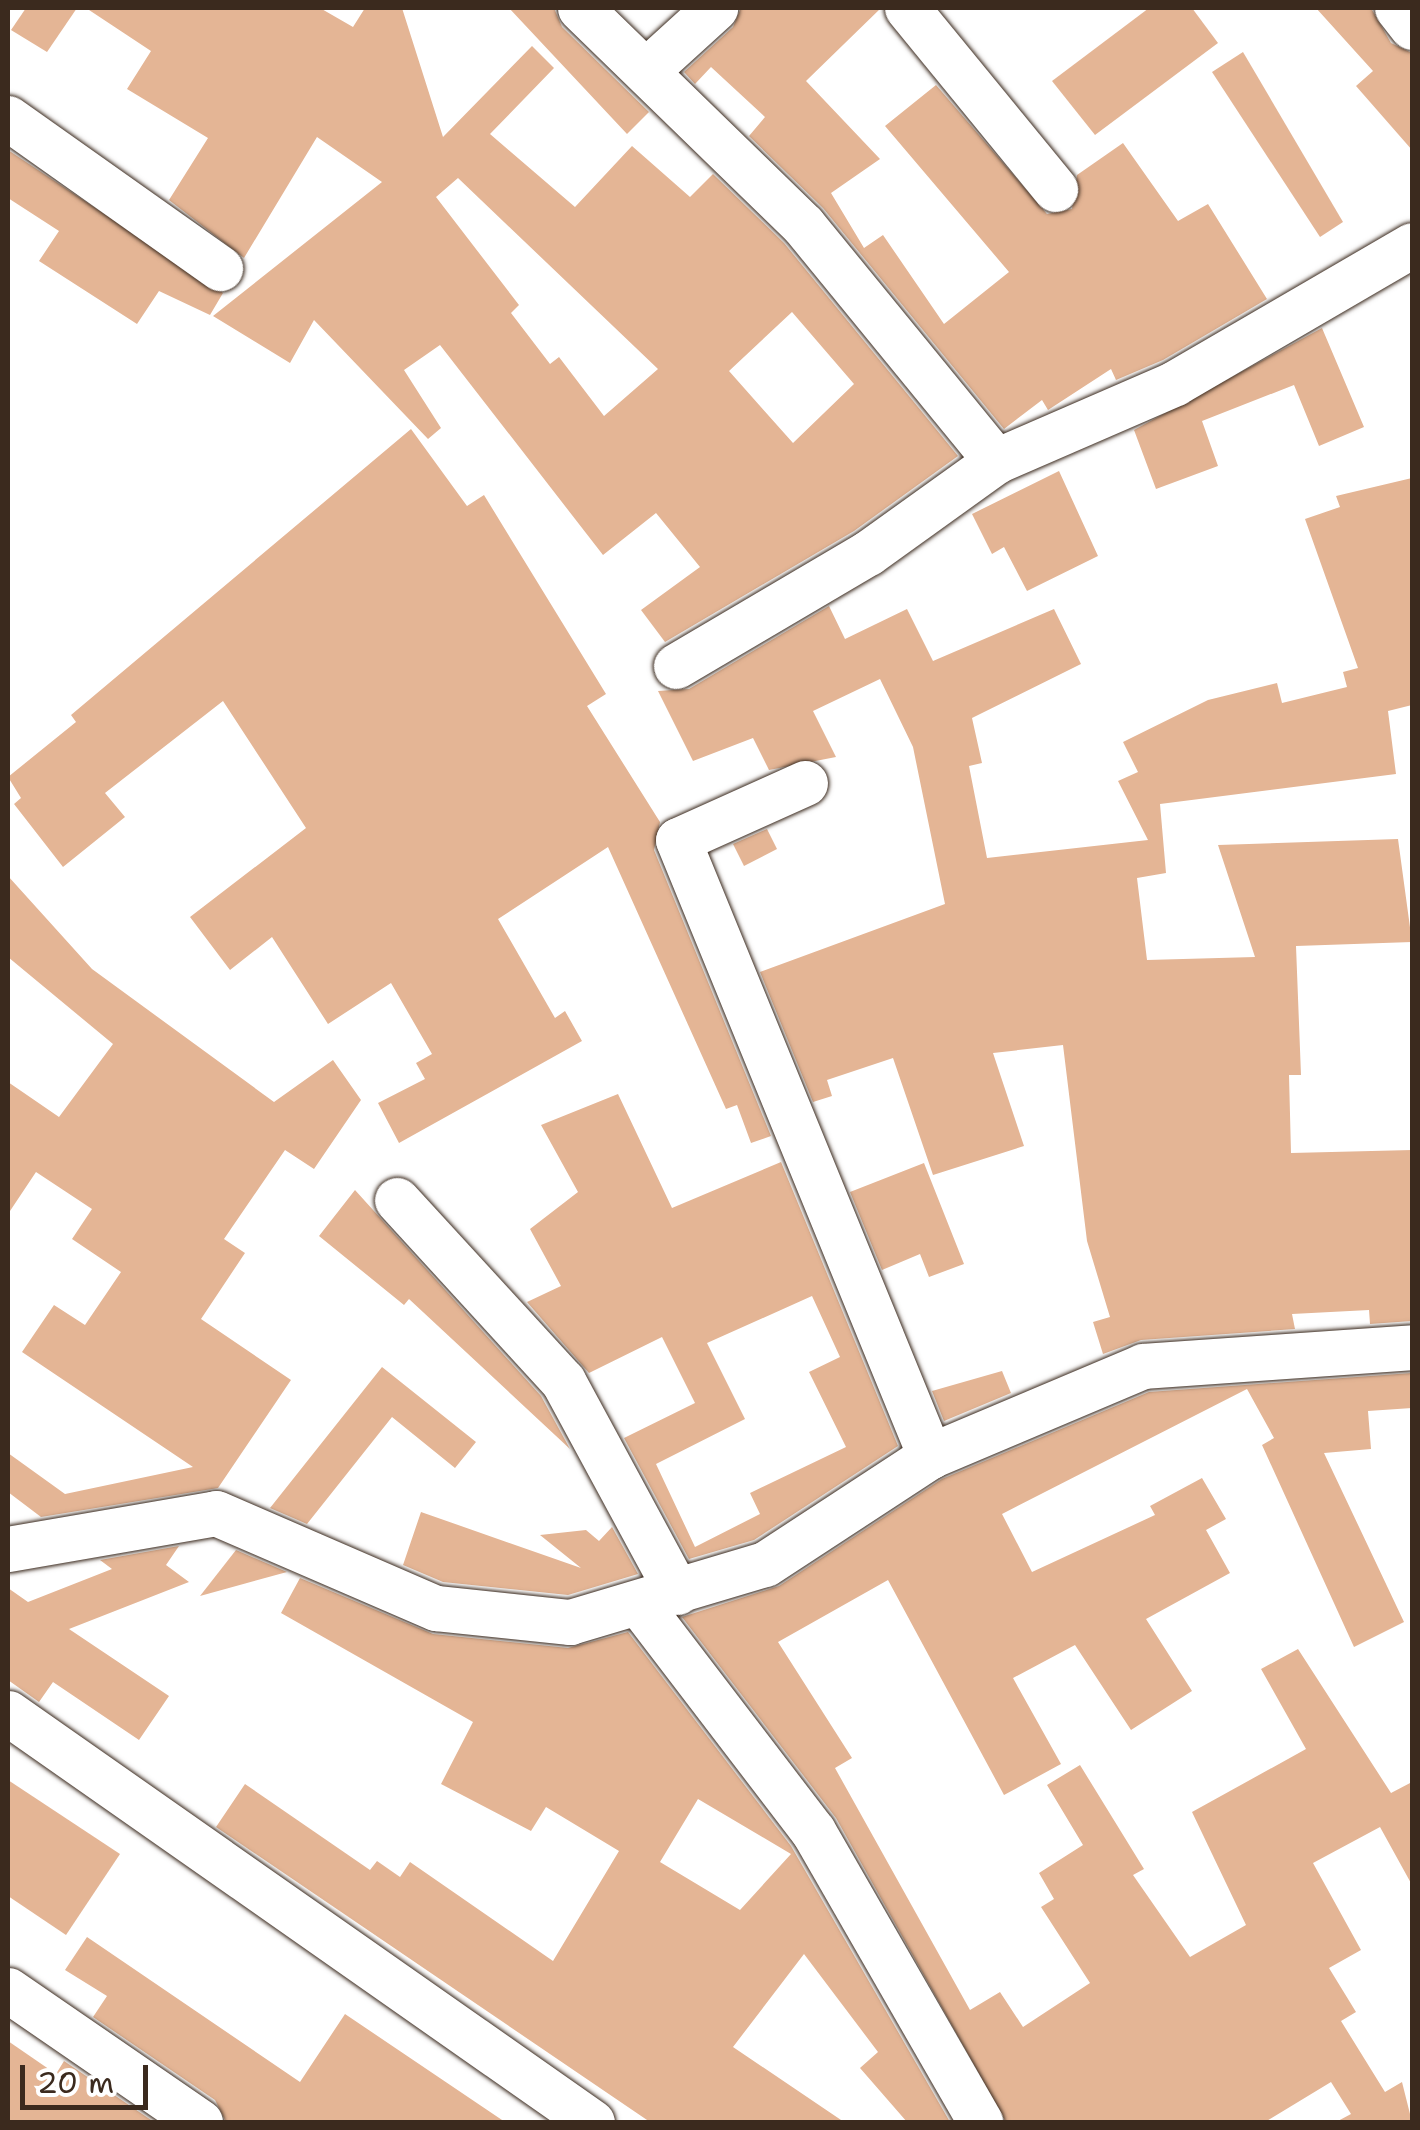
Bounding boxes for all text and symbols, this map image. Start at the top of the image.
scale bar [25,2045,152,2107]
text: 20 m [37,2062,114,2103]

